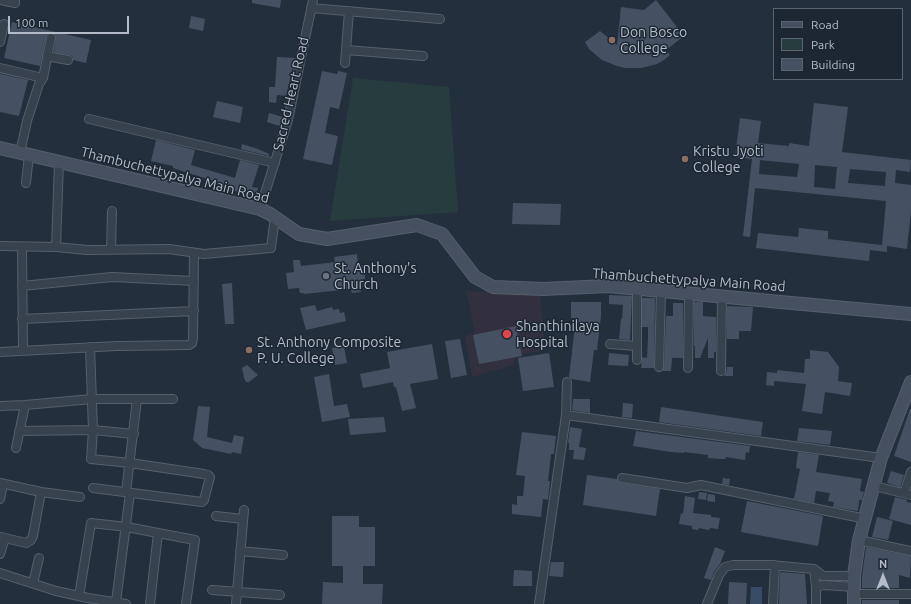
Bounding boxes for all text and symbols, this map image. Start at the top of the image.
scale bar [10,8,131,34]
legend [773,8,903,80]
text: 100 m [15,16,48,29]
text: Road [811,18,839,31]
place label: Don Bosco College [620,24,687,56]
street label: Sacred Heart Road [270,35,312,153]
marker: Don Bosco College [607,35,617,45]
text: Park [811,38,835,51]
text: Building [811,58,855,71]
street label: Thambuchettypalya Main Road [79,143,271,207]
place label: Kristu Jyoti College [693,143,764,176]
marker: Kristu Jyoti College [680,154,690,164]
place label: St. Anthony's Church [334,260,417,292]
street label: Thambuchettypalya Main Road [592,265,786,295]
marker: St. Anthony's Church [321,271,331,281]
place label: Shanthinilaya Hospital [516,318,600,350]
marker: Shanthinilaya Hospital [501,328,513,340]
place label: St. Anthony Composite P. U. College [257,334,401,366]
marker: St. Anthony Composite P. U. College [244,345,254,355]
north arrow [863,556,903,596]
text: N [879,558,887,570]

